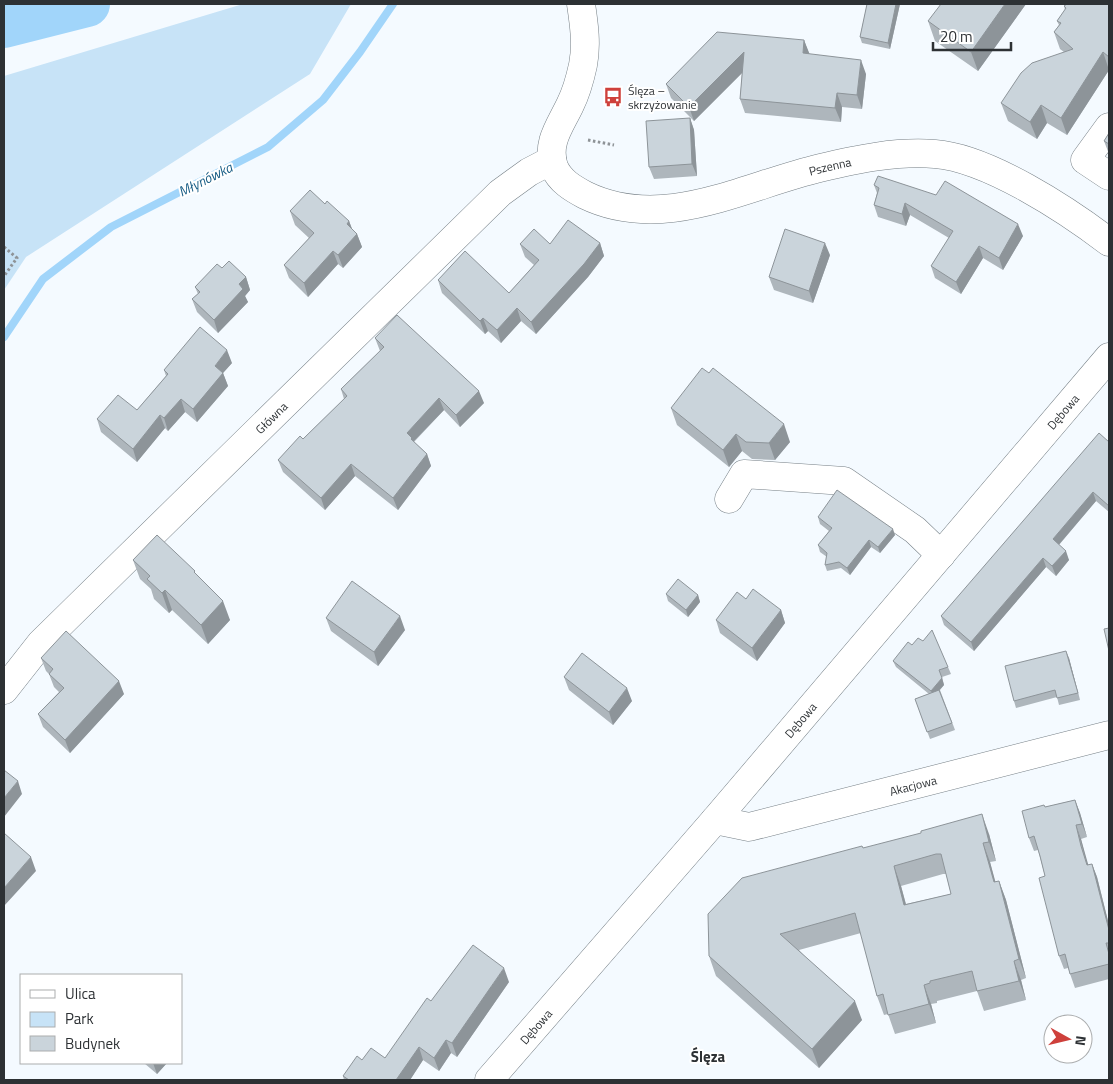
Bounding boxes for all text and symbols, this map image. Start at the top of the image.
scale bar [933,20,1010,52]
text: 20 m [940,25,973,48]
place label: Ślęza – skrzyżowanie [628,81,697,114]
bus stop icon: Ślęza – skrzyżowanie [602,86,624,108]
street label: Pszenna [807,152,853,180]
water label: Młynówka [174,156,237,202]
street label: Dębowa [1042,389,1083,433]
street label: Główna [250,397,292,438]
street label: Dębowa [780,698,821,742]
street label: Akacjowa [887,770,939,800]
legend [20,974,182,1064]
text: Ulica [65,982,96,1005]
street label: Dębowa [515,1005,556,1048]
text: Park [65,1007,94,1030]
north arrow [1043,1014,1093,1064]
text: Budynek [65,1032,120,1055]
text: N [1070,1035,1092,1047]
district label: Ślęza [691,1045,726,1068]

